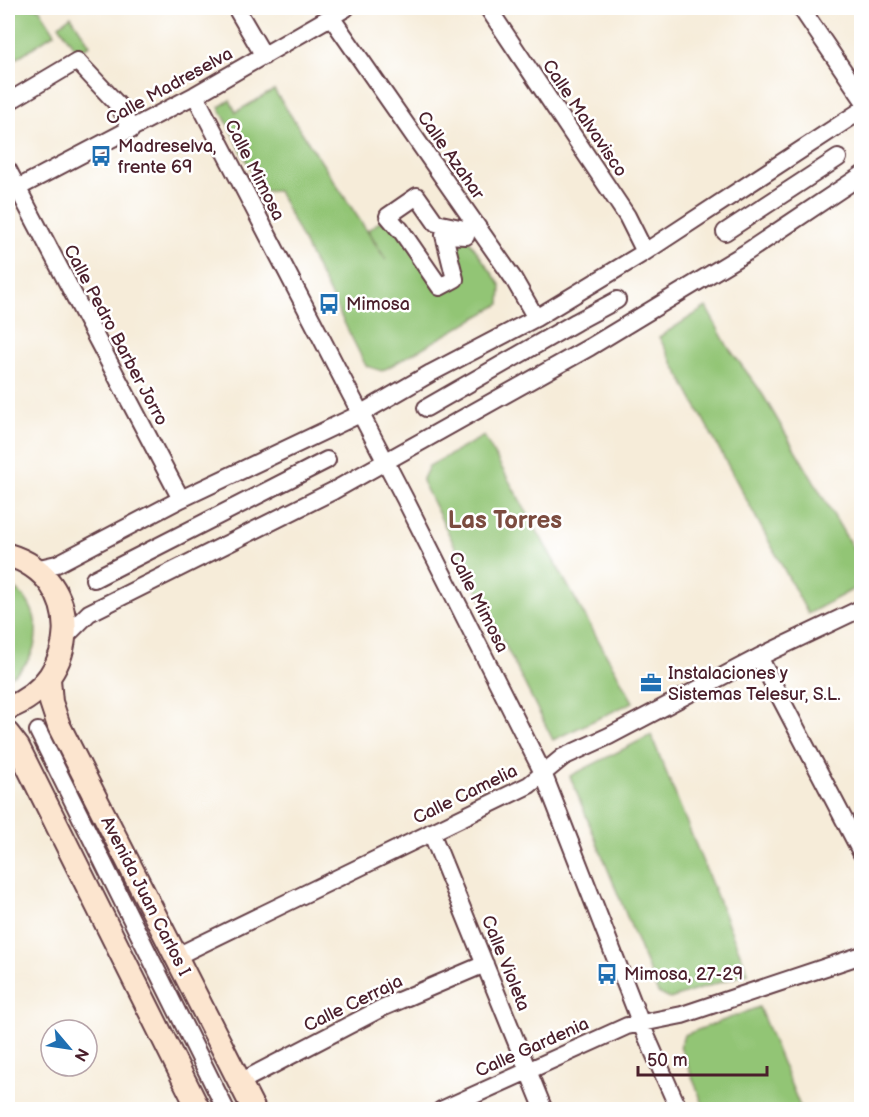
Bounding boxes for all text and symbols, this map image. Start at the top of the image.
street label: Calle Madreselva [102,43,236,130]
street label: Calle Malvavisco [538,56,631,181]
street label: Calle Azahar [413,107,489,204]
street label: Calle Mimosa [220,116,289,224]
place label: Madreselva, frente 69 [118,136,216,178]
bus stop icon: Madreselva, frente 69 [89,144,113,168]
street label: Calle Pedro Barber Jorro [59,241,172,429]
bus stop icon: Mimosa [317,292,341,316]
place label: Mimosa [346,294,410,315]
district label: Las Torres [448,506,562,535]
street label: Calle Mimosa [444,548,513,656]
place label: Instalaciones y Sistemas Telesur, S.L. [668,663,841,705]
office icon: Instalaciones y Sistemas Telesur, S.L. [639,671,663,695]
street label: Calle Camelia [410,760,521,829]
street label: Avenida Juan Carlos I [96,813,195,979]
street label: Calle Violeta [477,912,534,1014]
bus stop icon: Mimosa, 27-29 [595,962,619,986]
place label: Mimosa, 27-29 [624,964,743,985]
street label: Calle Cerraja [300,971,406,1036]
street label: Calle Gardenia [472,1013,592,1082]
north arrow [39,1018,99,1078]
scale bar [638,1039,767,1077]
text: N [70,1045,92,1064]
text: 50 m [647,1050,688,1071]

